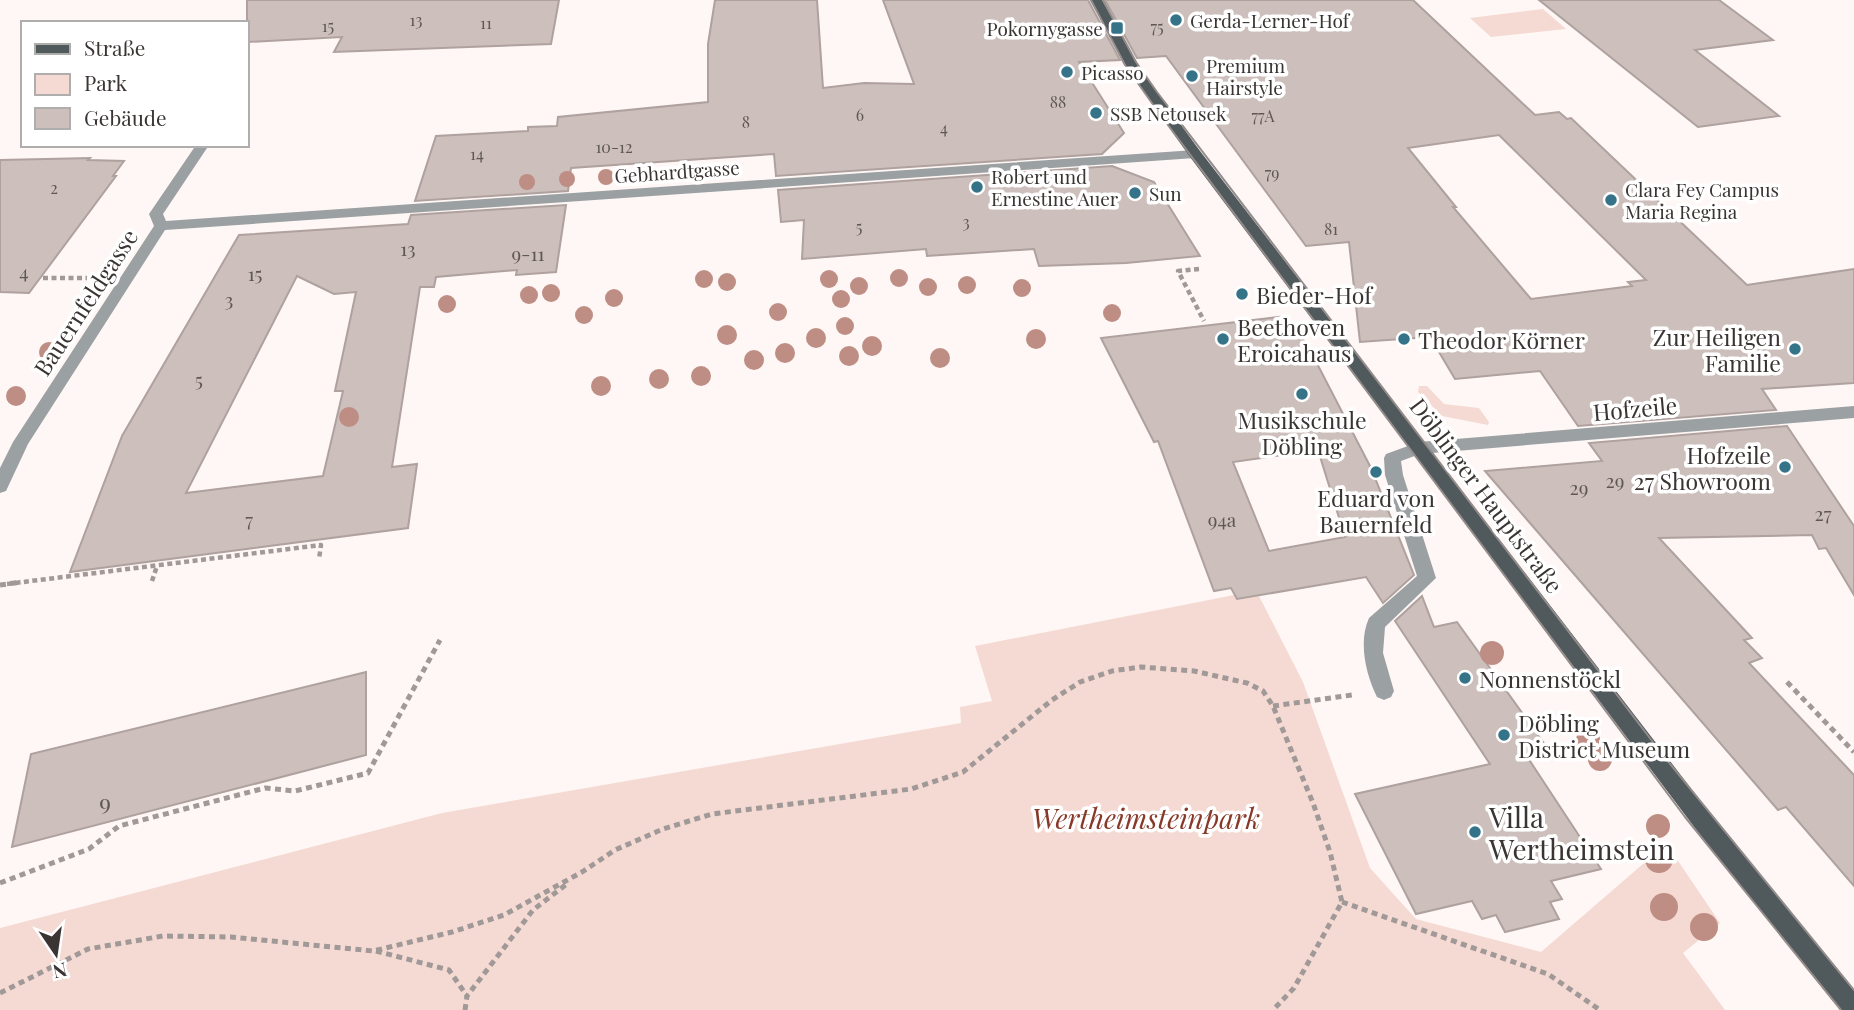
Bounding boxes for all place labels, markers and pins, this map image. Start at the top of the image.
place label: Gerda-Lerner-Hof [1190,7,1351,33]
marker: Gerda-Lerner-Hof [1168,12,1184,28]
place label: Pokornygasse [987,15,1103,41]
marker: Pokornygasse [1109,20,1125,36]
place label: Premium Hairstyle [1206,52,1285,100]
place label: Picasso [1081,59,1144,85]
marker: Picasso [1059,64,1075,80]
marker: Premium Hairstyle [1184,68,1200,84]
place label: SSB Netousek [1110,100,1227,126]
marker: SSB Netousek [1088,105,1104,121]
place label: Robert und Ernestine Auer [991,163,1119,211]
place label: Clara Fey Campus Maria Regina [1625,176,1779,224]
marker: Robert und Ernestine Auer [969,179,985,195]
place label: Sun [1149,180,1182,206]
marker: Sun [1127,185,1143,201]
marker: Clara Fey Campus Maria Regina [1603,192,1619,208]
place label: Bieder-Hof [1256,279,1374,310]
marker: Bieder-Hof [1234,286,1250,302]
place label: Beethoven Eroicahaus [1237,311,1351,368]
place label: Zur Heiligen Familie [1653,321,1781,378]
place label: Theodor Körner [1418,324,1585,355]
marker: Beethoven Eroicahaus [1215,331,1231,347]
marker: Theodor Körner [1396,331,1412,347]
marker: Zur Heiligen Familie [1787,341,1803,357]
marker: Musikschule Döbling [1294,386,1310,402]
place label: Musikschule Döbling [1237,404,1367,461]
place label: Hofzeile 27 Showroom [1634,439,1772,496]
marker: Hofzeile 27 Showroom [1777,459,1793,475]
marker: Eduard von Bauernfeld [1368,464,1384,480]
place label: Eduard von Bauernfeld [1317,482,1435,539]
place label: Nonnenstöckl [1479,663,1621,694]
marker: Nonnenstöckl [1457,670,1473,686]
place label: Döbling District Museum [1518,707,1691,764]
marker: Döbling District Museum [1496,727,1512,743]
place label: Villa Wertheimstein [1488,798,1674,867]
marker: Villa Wertheimstein [1467,824,1483,840]

